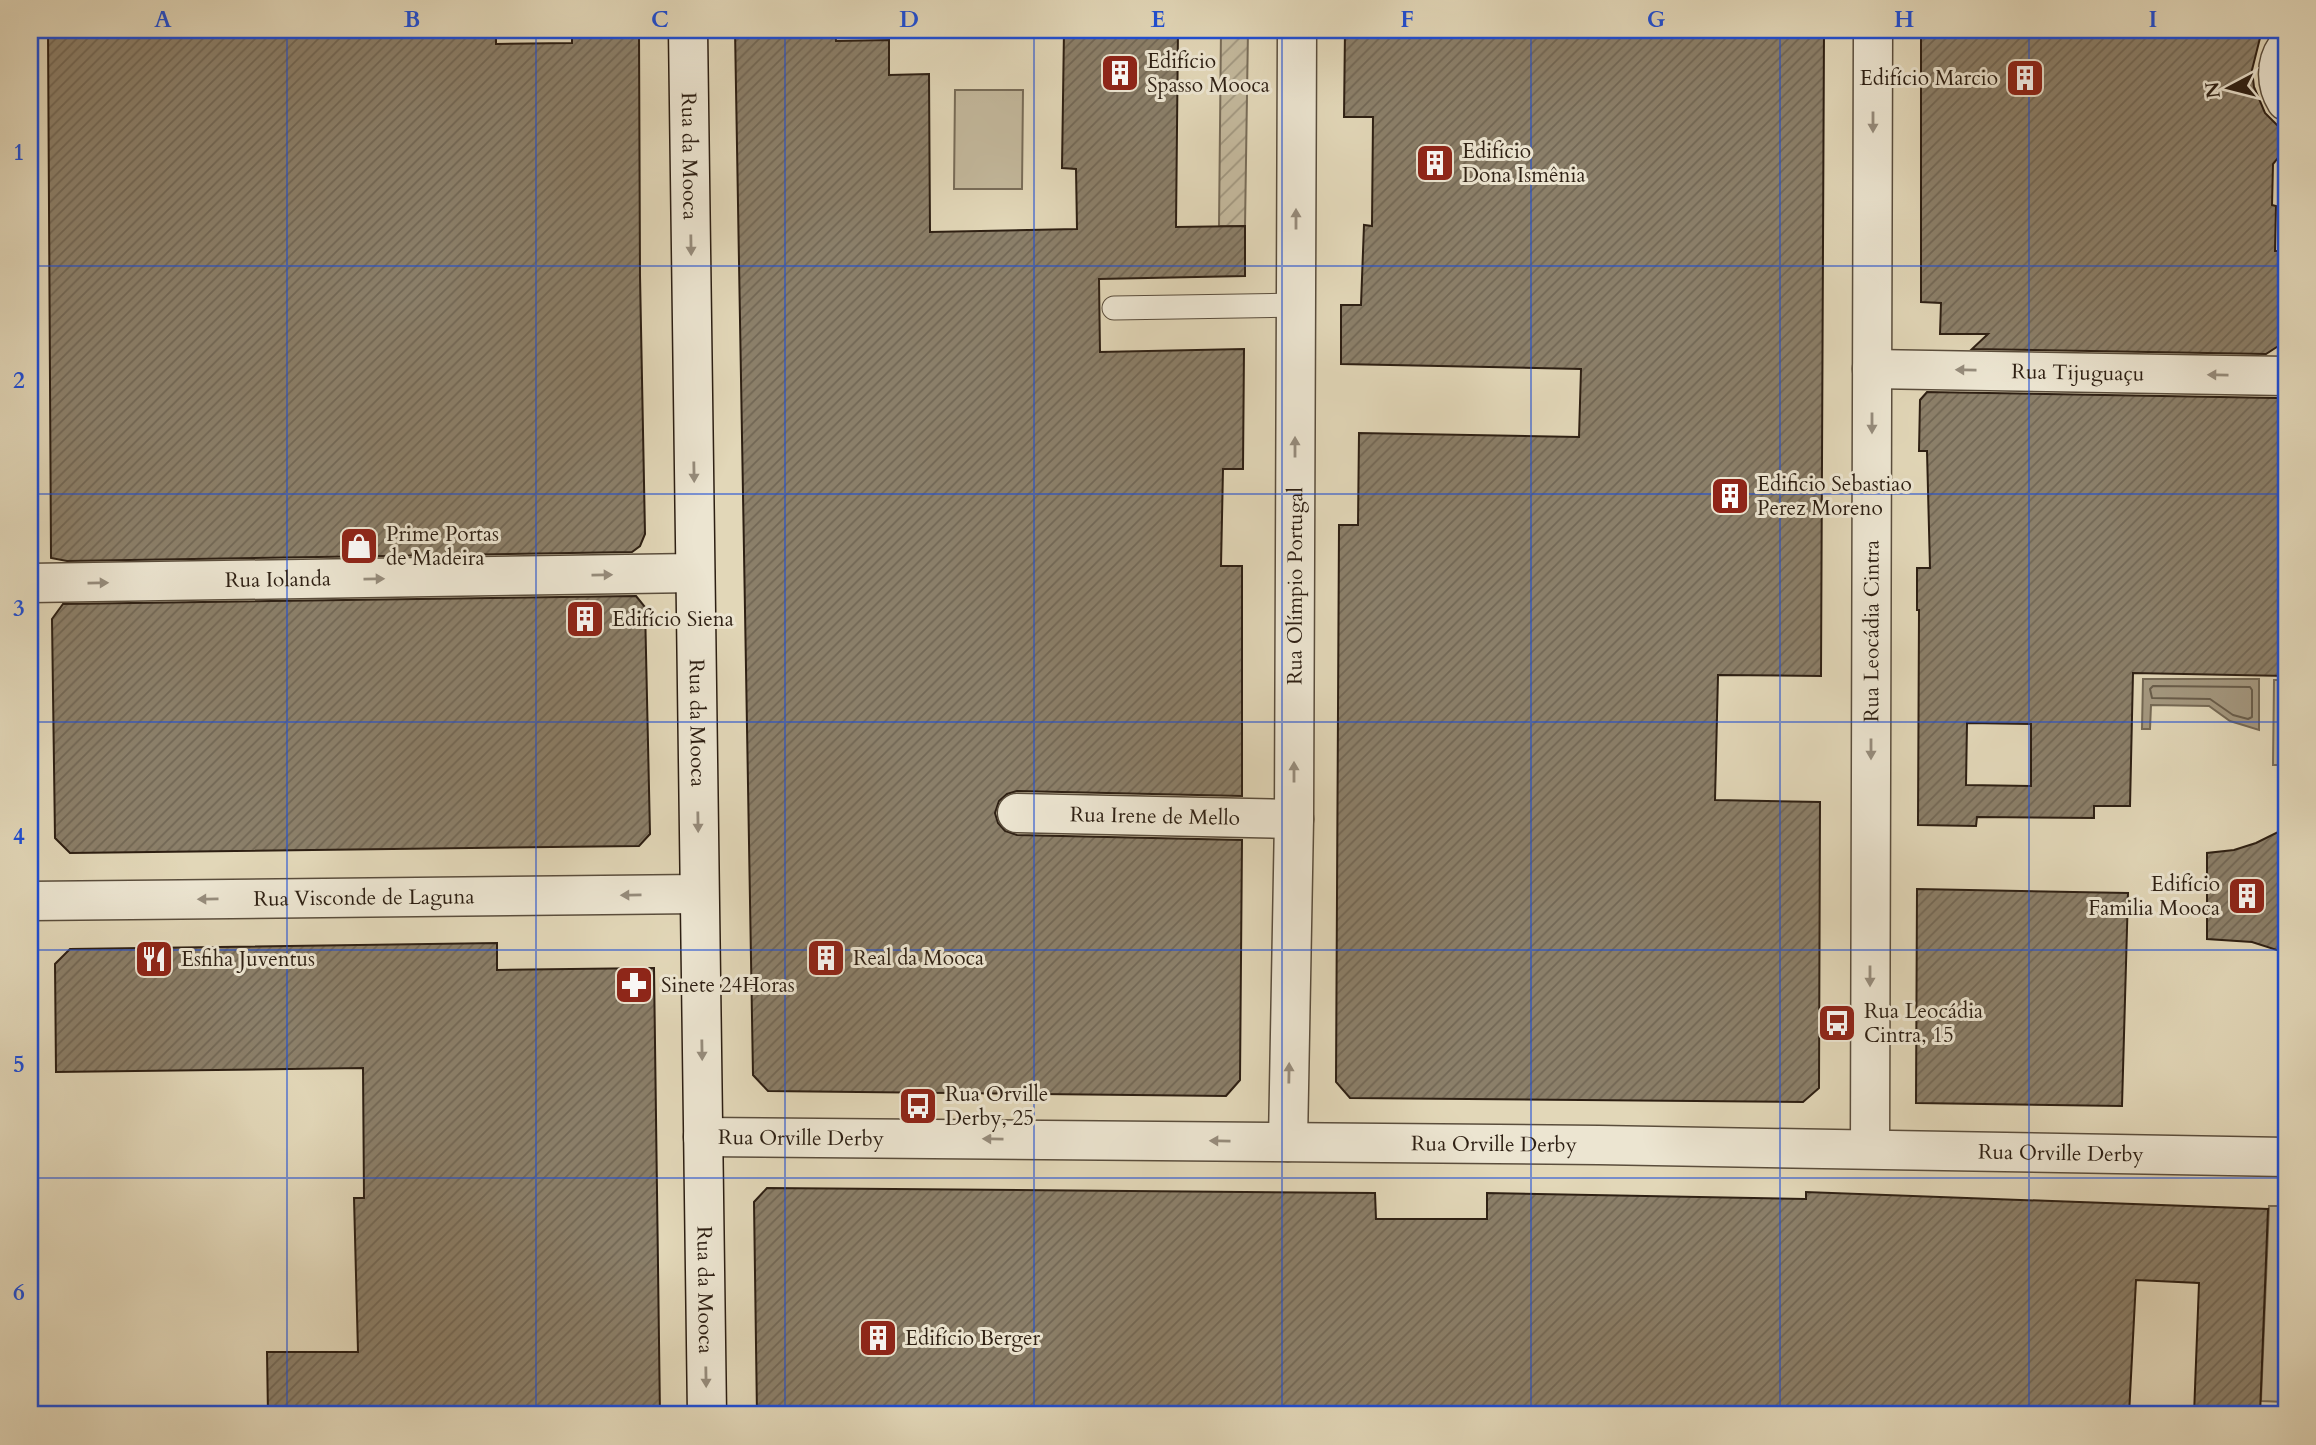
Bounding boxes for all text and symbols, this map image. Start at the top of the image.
text: A [154,4,172,35]
text: B [404,4,420,35]
text: C [651,4,669,35]
text: D [899,4,919,35]
text: E [1151,4,1165,35]
text: F [1400,4,1414,35]
text: G [1647,4,1666,35]
text: H [1894,4,1914,35]
text: I [2149,4,2157,35]
place label: Edifício Spasso Mooca [1147,47,1270,100]
building icon: Edifício Spasso Mooca [1099,52,1141,94]
north arrow [2194,52,2264,122]
building icon: Edifício Marcio [2004,57,2046,99]
place label: Edifício Marcio [1860,64,1998,93]
text: N [2199,80,2227,100]
street label: Rua da Mooca [674,92,705,220]
one-way arrow [1867,112,1879,134]
text: 1 [13,137,25,168]
place label: Edifício Dona Ismênia [1462,137,1585,190]
building icon: Edifício Dona Ismênia [1414,142,1456,184]
one-way arrow [1290,208,1302,230]
one-way arrow [685,234,697,256]
street label: Rua Tijuguaçu [2011,357,2145,388]
one-way arrow [1955,364,1977,376]
text: 2 [13,365,25,396]
one-way arrow [2207,370,2229,381]
one-way arrow [1866,413,1878,435]
one-way arrow [1289,436,1301,458]
one-way arrow [688,462,699,484]
place label: Edificio Sebastiao Perez Moreno [1757,470,1912,523]
building icon: Edificio Sebastiao Perez Moreno [1709,475,1751,517]
street label: Rua Olímpio Portugal [1280,487,1310,685]
place label: Prime Portas de Madeira [386,520,499,573]
shop icon: Prime Portas de Madeira [338,525,380,567]
street label: Rua Leocádia Cintra [1857,540,1886,722]
street label: Rua Iolanda [225,564,331,595]
one-way arrow [591,570,613,581]
one-way arrow [364,573,386,585]
one-way arrow [87,577,109,588]
text: 3 [13,593,25,624]
building icon: Edifício Siena [564,598,606,640]
place label: Edifício Siena [612,605,734,634]
street label: Rua da Mooca [682,659,713,787]
one-way arrow [1865,738,1877,760]
one-way arrow [1288,761,1300,783]
street label: Rua Irene de Mello [1070,800,1240,832]
one-way arrow [693,812,704,834]
text: 4 [13,821,25,852]
place label: Edifício Familia Mooca [2088,870,2220,923]
building icon: Edifício Familia Mooca [2226,875,2268,917]
street label: Rua Visconde de Laguna [253,882,475,913]
one-way arrow [620,889,642,901]
one-way arrow [196,893,218,905]
building icon: Real da Mooca [805,937,847,979]
restaurant icon: Esfiha Juventus [133,938,175,980]
place label: Real da Mooca [853,944,984,973]
place label: Esfiha Juventus [181,945,315,974]
pharmacy icon: Sinete 24Horas [613,964,655,1006]
one-way arrow [1864,966,1876,988]
place label: Sinete 24Horas [661,971,795,1000]
place label: Rua Leocádia Cintra, 15 [1864,997,1983,1050]
bus stop icon: Rua Leocádia Cintra, 15 [1816,1002,1858,1044]
one-way arrow [696,1039,707,1061]
text: 5 [13,1049,25,1080]
one-way arrow [1283,1062,1295,1084]
place label: Rua Orville Derby, 25 [945,1080,1048,1133]
bus stop icon: Rua Orville Derby, 25 [897,1085,939,1127]
street label: Rua Orville Derby [718,1123,884,1153]
street label: Rua Orville Derby [1411,1129,1577,1159]
one-way arrow [981,1133,1003,1145]
one-way arrow [1209,1135,1231,1147]
street label: Rua Orville Derby [1978,1137,2144,1169]
street label: Rua da Mooca [690,1226,721,1354]
text: 6 [13,1277,25,1308]
building icon: Edifício Berger [857,1317,899,1359]
place label: Edifício Berger [905,1324,1041,1353]
one-way arrow [700,1366,712,1388]

